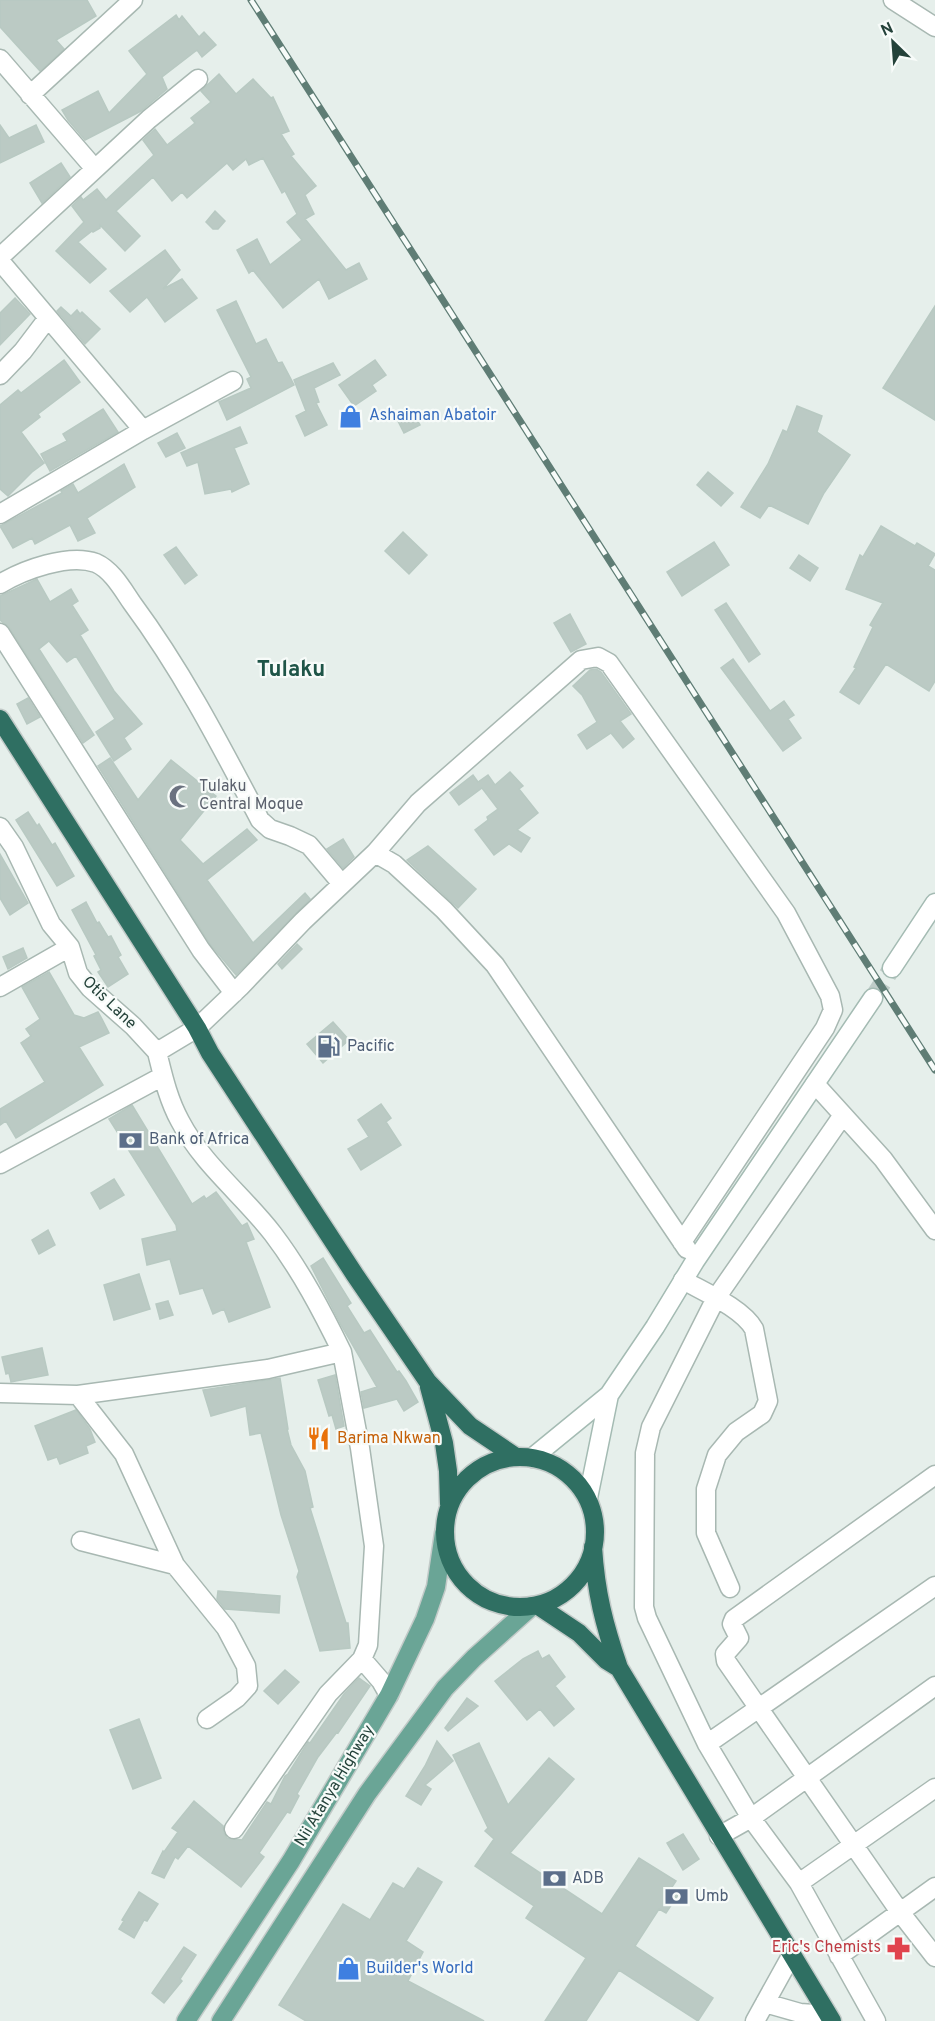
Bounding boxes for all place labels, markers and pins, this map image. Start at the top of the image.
shop icon: Ashaiman Abatoir [338,403,364,429]
place label: Ashaiman Abatoir [369,406,497,426]
place label: Tulaku Central Moque [199,777,303,815]
mosque icon: Tulaku Central Moque [168,783,194,809]
fuel station icon: Pacific [316,1034,342,1060]
place label: Pacific [347,1037,395,1057]
bank icon: Bank of Africa [118,1127,144,1153]
place label: Bank of Africa [149,1130,249,1150]
restaurant icon: Barima Nkwan [306,1426,332,1452]
place label: Barima Nkwan [337,1429,441,1449]
bank icon: ADB [541,1866,567,1892]
place label: ADB [572,1869,604,1889]
bank icon: Umb [664,1884,690,1910]
place label: Umb [695,1887,729,1907]
pharmacy icon: Eric's Chemists [886,1935,912,1961]
place label: Eric's Chemists [772,1938,881,1958]
shop icon: Builder's World [335,1956,361,1982]
place label: Builder's World [366,1959,473,1979]

